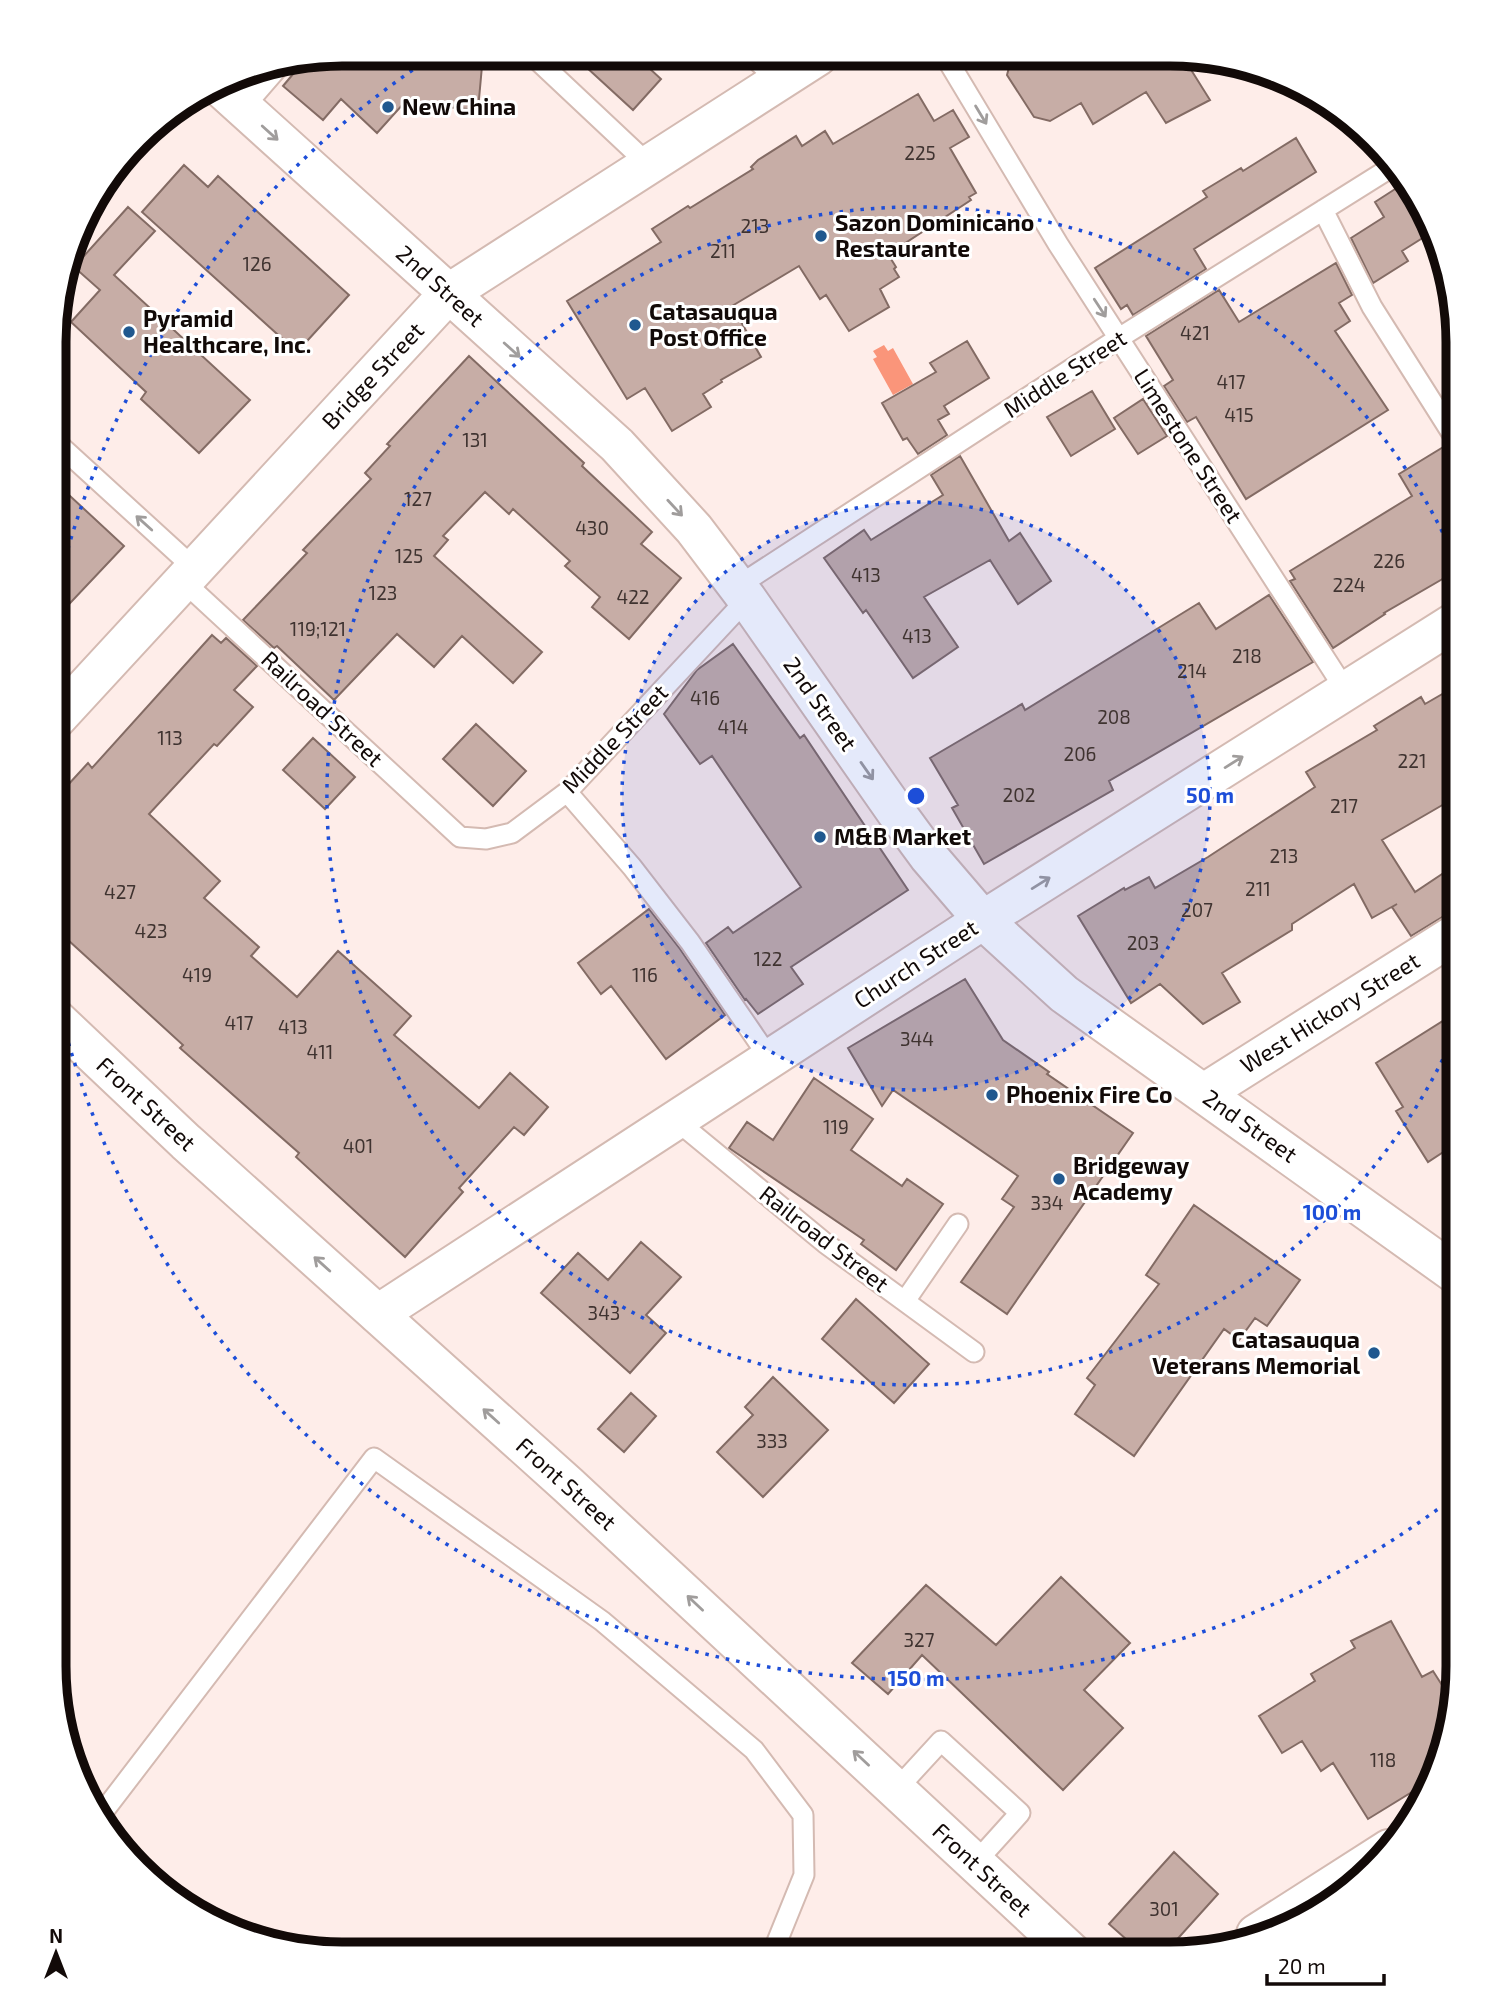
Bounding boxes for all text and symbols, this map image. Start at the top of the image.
place label: New China [402,92,516,120]
marker: New China [380,99,396,115]
one-way arrow [974,104,988,124]
one-way arrow [261,124,278,141]
house number: 225 [904,141,936,164]
place label: Sazon Dominicano Restaurante [835,208,1034,262]
house number: 213 [741,214,769,237]
marker: Sazon Dominicano Restaurante [813,228,829,244]
street label: 2nd Street [391,239,491,332]
house number: 211 [710,239,736,262]
house number: 126 [242,252,272,275]
place label: Catasauqua Post Office [649,297,778,351]
one-way arrow [1093,298,1107,318]
place label: Pyramid Healthcare, Inc. [143,304,311,358]
street label: Bridge Street [315,316,429,435]
marker: Catasauqua Post Office [627,317,643,333]
house number: 421 [1180,321,1210,344]
street label: Middle Street [998,323,1131,423]
marker: Pyramid Healthcare, Inc. [121,324,137,340]
one-way arrow [503,342,520,359]
street label: Limestone Street [1129,363,1249,528]
house number: 417 [1217,370,1246,393]
house number: 415 [1224,403,1254,426]
house number: 131 [462,428,488,451]
house number: 127 [404,487,432,510]
one-way arrow [667,500,684,517]
one-way arrow [135,515,153,531]
house number: 430 [575,516,609,539]
house number: 125 [395,544,423,567]
house number: 226 [1373,549,1405,572]
house number: 413 [851,563,881,586]
house number: 224 [1332,573,1366,596]
house number: 123 [369,581,397,604]
house number: 422 [616,585,650,608]
house number: 119;121 [290,617,346,640]
house number: 413 [902,624,932,647]
house number: 218 [1232,644,1262,667]
street label: Railroad Street [256,645,390,772]
street label: 2nd Street [778,651,864,756]
house number: 214 [1177,659,1207,682]
street label: Middle Street [555,678,673,799]
house number: 416 [690,686,720,709]
house number: 208 [1097,705,1131,728]
house number: 414 [718,715,748,738]
house number: 113 [157,726,183,749]
house number: 206 [1063,742,1097,765]
house number: 221 [1398,749,1426,772]
one-way arrow [1223,754,1243,768]
one-way arrow [860,761,874,780]
text: 50 m [1186,782,1234,807]
house number: 202 [1003,783,1035,806]
centre of rings [904,784,928,808]
house number: 217 [1330,794,1358,817]
place label: M&B Market [834,822,971,850]
marker: M&B Market [812,829,828,845]
house number: 213 [1270,844,1298,867]
one-way arrow [1031,876,1051,890]
house number: 211 [1245,877,1271,900]
house number: 427 [104,880,136,903]
house number: 207 [1181,898,1213,921]
street label: Church Street [848,913,983,1014]
house number: 423 [135,919,167,942]
house number: 203 [1127,931,1159,954]
street label: West Hickory Street [1235,946,1424,1079]
house number: 122 [754,947,782,970]
house number: 419 [182,963,212,986]
house number: 116 [632,963,658,986]
house number: 417 [225,1011,254,1034]
house number: 413 [278,1015,308,1038]
house number: 344 [900,1027,934,1050]
house number: 411 [307,1040,333,1063]
street label: Front Street [91,1050,202,1156]
place label: Phoenix Fire Co [1006,1080,1173,1108]
street label: 2nd Street [1198,1083,1303,1168]
marker: Phoenix Fire Co [984,1087,1000,1103]
house number: 119 [823,1115,849,1138]
house number: 401 [343,1134,373,1157]
place label: Bridgeway Academy [1073,1151,1189,1205]
marker: Bridgeway Academy [1051,1171,1067,1187]
street label: Railroad Street [754,1179,895,1297]
house number: 334 [1031,1191,1063,1214]
text: 100 m [1303,1199,1361,1224]
one-way arrow [313,1256,331,1272]
house number: 343 [588,1301,620,1324]
place label: Catasauqua Veterans Memorial [1152,1325,1360,1379]
marker: Catasauqua Veterans Memorial [1366,1345,1382,1361]
one-way arrow [482,1408,500,1424]
house number: 333 [756,1429,788,1452]
street label: Front Street [511,1431,623,1536]
one-way arrow [686,1595,704,1611]
house number: 327 [904,1628,935,1651]
text: 150 m [888,1665,944,1690]
house number: 118 [1370,1748,1396,1771]
one-way arrow [852,1750,870,1766]
street label: Front Street [927,1816,1038,1922]
house number: 301 [1149,1897,1179,1920]
north arrow [21,1918,91,1988]
text: N [49,1924,63,1947]
scale bar [1267,1942,1384,1986]
text: 20 m [1278,1953,1326,1978]

